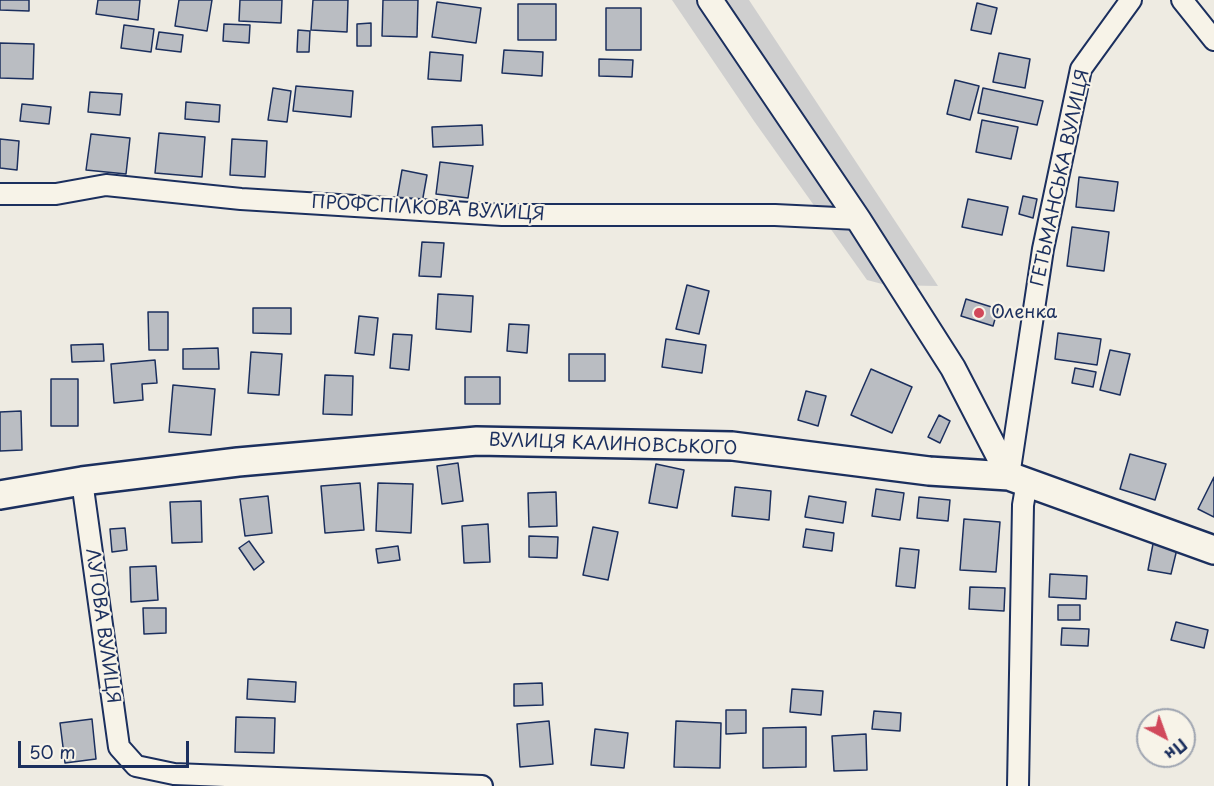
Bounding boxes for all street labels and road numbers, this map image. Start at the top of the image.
street label: ГЕТЬМАНСЬКА ВУЛИЦЯ [1027,68,1095,288]
street label: ПРОФСПІЛКОВА ВУЛИЦЯ [311,192,545,226]
street label: ВУЛИЦЯ КАЛИНОВСЬКОГО [488,430,738,460]
street label: ЛУГОВА ВУЛИЦЯ [80,547,124,705]

